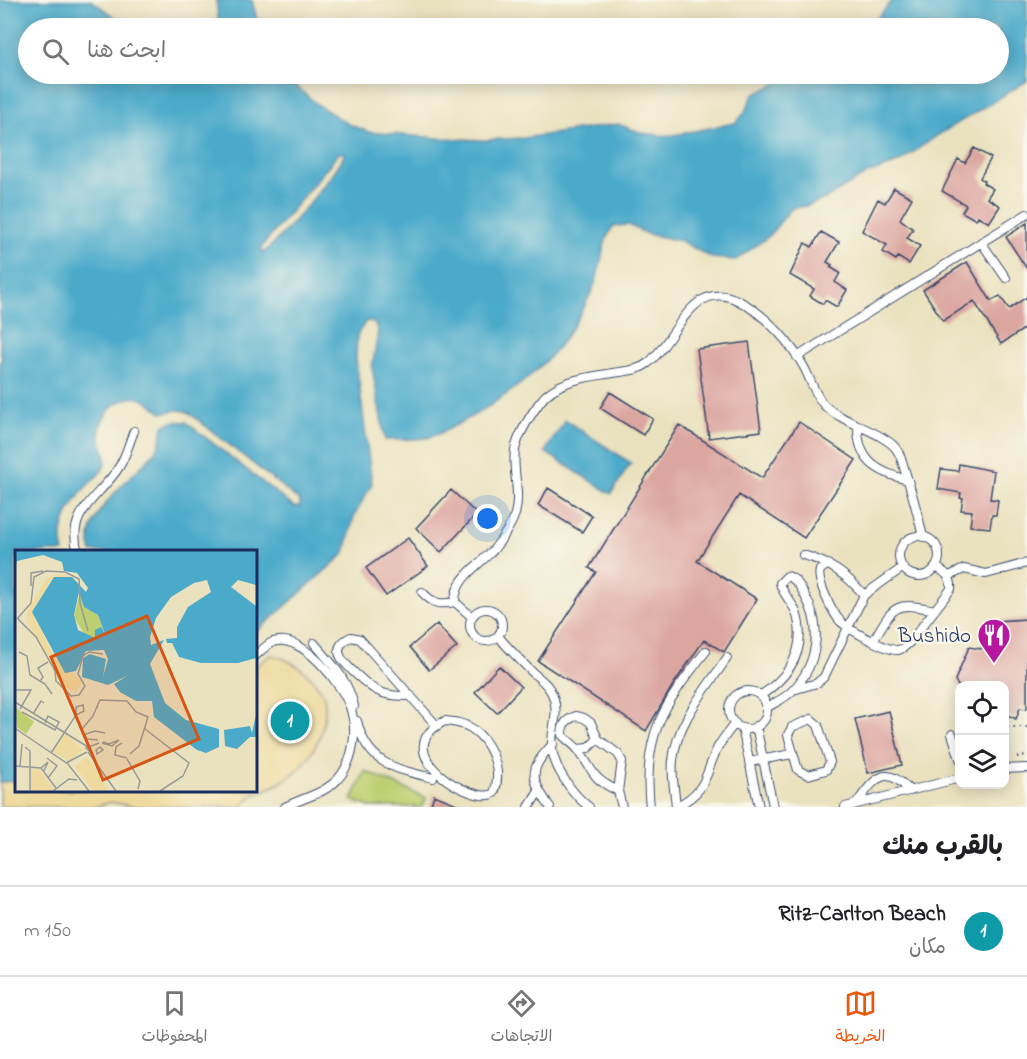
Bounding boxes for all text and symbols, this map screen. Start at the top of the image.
search box [18,18,1009,84]
icon: search [39,35,72,68]
text: ابحث هنا [87,36,166,68]
your location [473,504,502,533]
inset map [15,550,256,792]
restaurant icon: Bushido [976,617,1012,664]
place label: Bushido [897,622,971,652]
map controls [955,681,1009,789]
button: locate [955,681,1009,735]
pin: 1 [270,698,310,744]
button: layers [955,735,1009,789]
text: بالقرب منك [882,829,1003,867]
text: Ritz-Carlton Beach [779,899,946,931]
text: 150 m [24,917,71,946]
text: 1 [980,917,987,946]
text: مكان [909,934,946,963]
tab: المحفوظات [142,987,207,1050]
tab: الاتجاهات [491,987,552,1050]
tab: الخريطة [836,987,885,1050]

